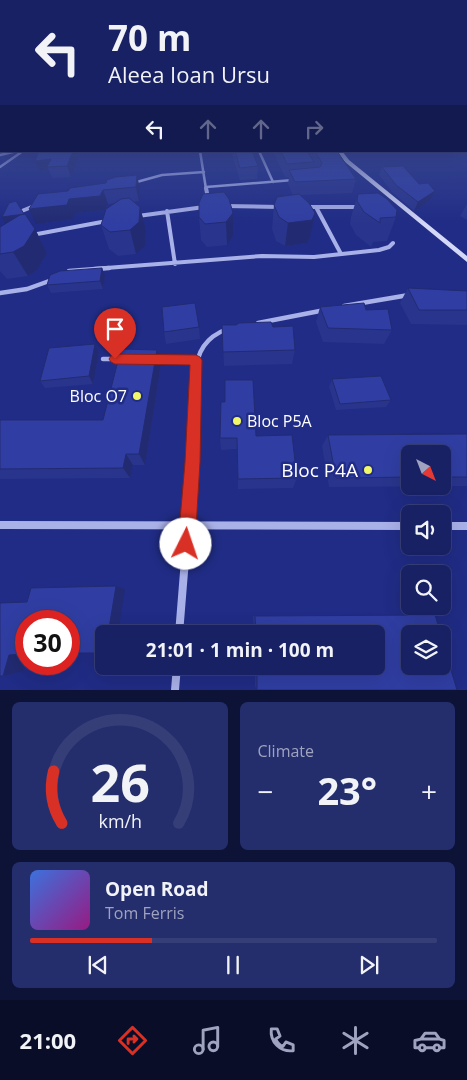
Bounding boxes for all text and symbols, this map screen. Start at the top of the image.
text: 70 m [108,14,191,61]
icon: left [25,20,90,85]
text: Aleea Ioan Ursu [108,59,270,89]
icon: left [141,115,169,143]
icon: ahead [194,115,222,143]
icon: ahead [247,115,275,143]
icon: right [300,115,328,143]
pin [94,308,136,359]
icon: arrive [101,315,129,343]
place label: Bloc O7 [70,385,127,407]
marker: Bloc O7 [131,390,143,402]
place label: Bloc P5A [247,410,313,432]
marker: Bloc P5A [231,415,243,427]
north arrow [401,445,451,495]
map controls [401,445,451,675]
place label: Bloc P4A [281,457,358,483]
marker: Bloc P4A [362,464,374,476]
button: sound [401,505,451,555]
position arrow [159,517,211,569]
button: search [401,565,451,615]
speed limit sign: 30 [15,610,80,675]
button: layers [401,625,451,675]
text: 21:01 · 1 min · 100 m [146,637,334,663]
text: Climate [258,740,314,762]
text: 26 [90,746,149,817]
text: 23° [317,764,377,816]
text: − [258,772,274,810]
text: + [421,772,437,810]
text: km/h [98,809,141,833]
text: Open Road [105,876,209,902]
text: Tom Ferris [105,902,184,924]
icon: previous [84,951,112,979]
icon: pause [219,951,247,979]
icon: next [355,951,383,979]
icon: directions [115,1023,150,1058]
icon: music [190,1023,225,1058]
icon: phone [264,1023,299,1058]
icon: climate [338,1023,373,1058]
icon: car [412,1023,447,1058]
text: 21:00 [20,1025,76,1055]

